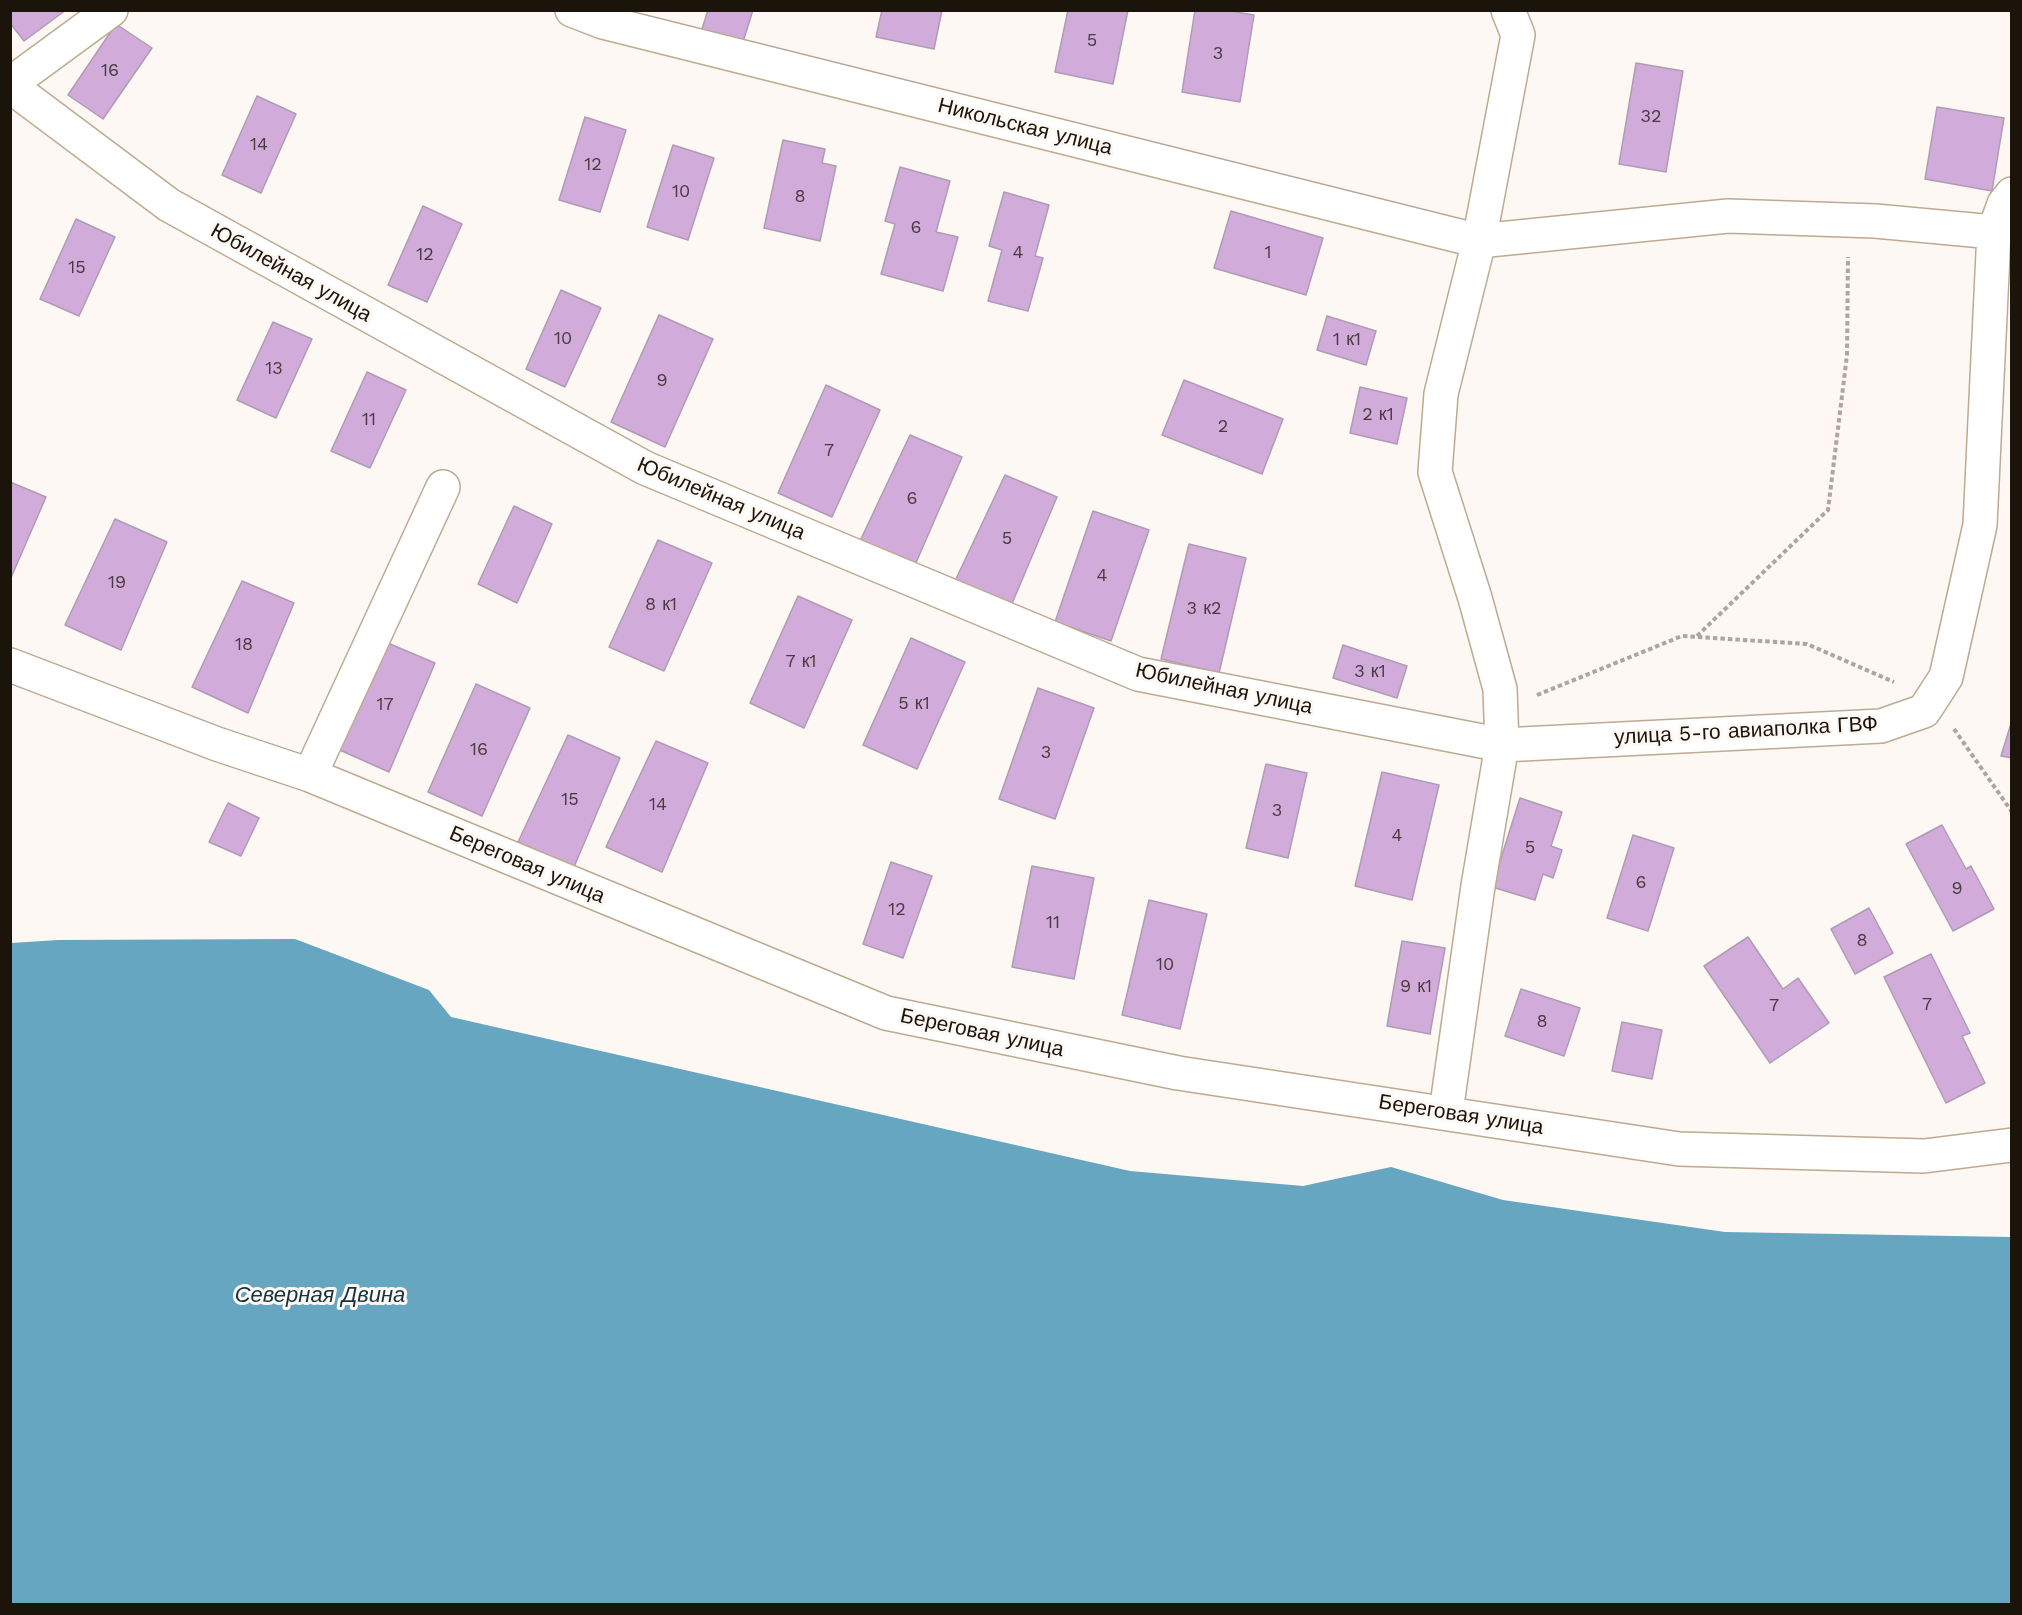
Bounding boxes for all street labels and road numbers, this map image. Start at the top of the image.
street label: Никольская улица [935,93,1115,161]
street label: Юбилейная улица [206,218,376,328]
street label: Юбилейная улица [633,452,809,546]
street label: Юбилейная улица [1133,658,1315,720]
street label: улица 5-го авиаполка ГВФ [1613,712,1879,750]
street label: Береговая улица [445,821,609,909]
street label: Береговая улица [898,1003,1066,1063]
street label: Береговая улица [1377,1090,1545,1140]

